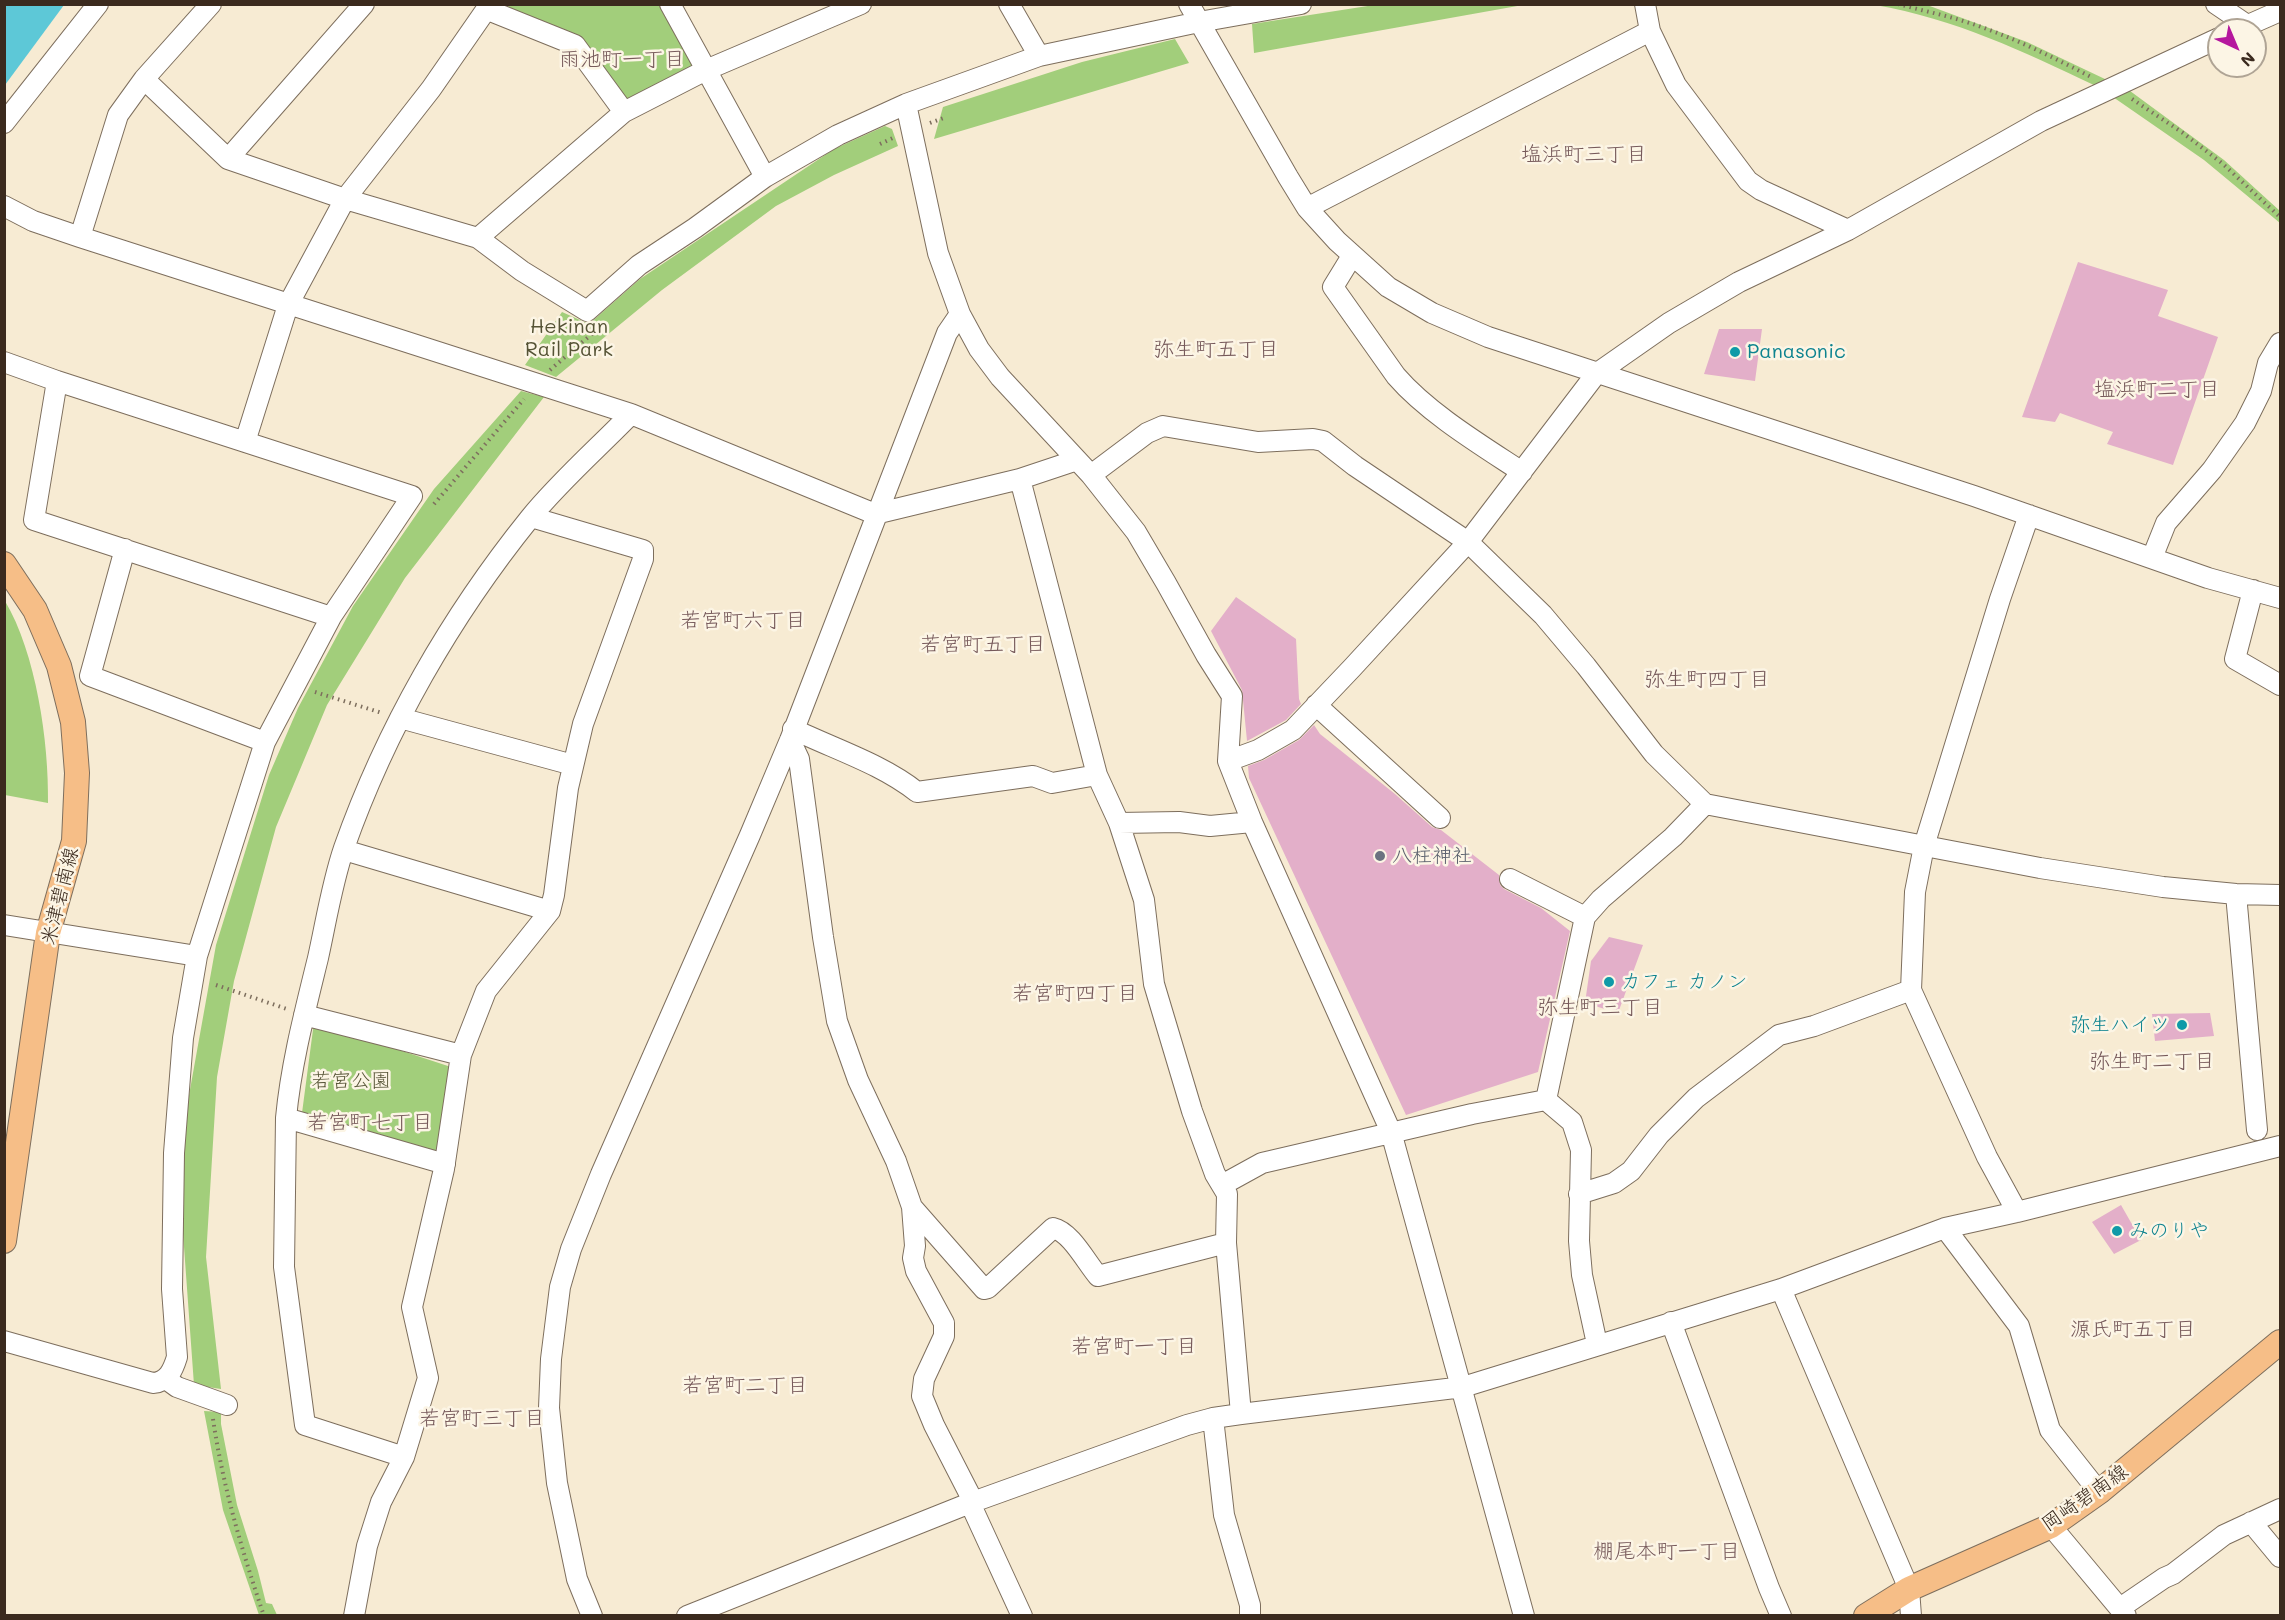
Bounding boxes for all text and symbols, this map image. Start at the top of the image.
north arrow [2207,18,2267,78]
district label: 雨池町一丁目 [559,47,685,73]
text: N [2237,48,2260,72]
district label: 塩浜町三丁目 [1521,142,1647,168]
park label: Hekinan Rail Park [525,315,613,362]
district label: 弥生町五丁目 [1153,337,1279,363]
place label: Panasonic [1747,340,1846,364]
marker: Panasonic [1728,345,1742,359]
district label: 塩浜町二丁目 [2094,377,2220,403]
district label: 若宮町六丁目 [680,608,806,634]
district label: 若宮町五丁目 [920,632,1046,658]
district label: 弥生町四丁目 [1644,667,1770,693]
place label: 八柱神社 [1392,844,1472,868]
street label: 米津碧南線 [36,845,84,947]
marker: 八柱神社 [1373,849,1387,863]
place label: カフェ カノン [1621,970,1747,994]
marker: カフェ カノン [1602,975,1616,989]
district label: 若宮町四丁目 [1012,981,1138,1007]
district label: 弥生町三丁目 [1537,995,1663,1021]
place label: 弥生ハイツ [2070,1013,2170,1037]
marker: 弥生ハイツ [2175,1018,2189,1032]
district label: 弥生町二丁目 [2089,1049,2215,1075]
park label: 若宮公園 [311,1069,391,1093]
district label: 若宮町七丁目 [307,1110,433,1136]
place label: みのりや [2129,1219,2209,1243]
marker: みのりや [2110,1224,2124,1238]
district label: 源氏町五丁目 [2070,1317,2196,1343]
district label: 若宮町一丁目 [1071,1334,1197,1360]
district label: 若宮町二丁目 [682,1373,808,1399]
district label: 若宮町三丁目 [419,1406,545,1432]
street label: 岡崎碧南線 [2037,1459,2133,1537]
district label: 棚尾本町一丁目 [1594,1539,1740,1565]

